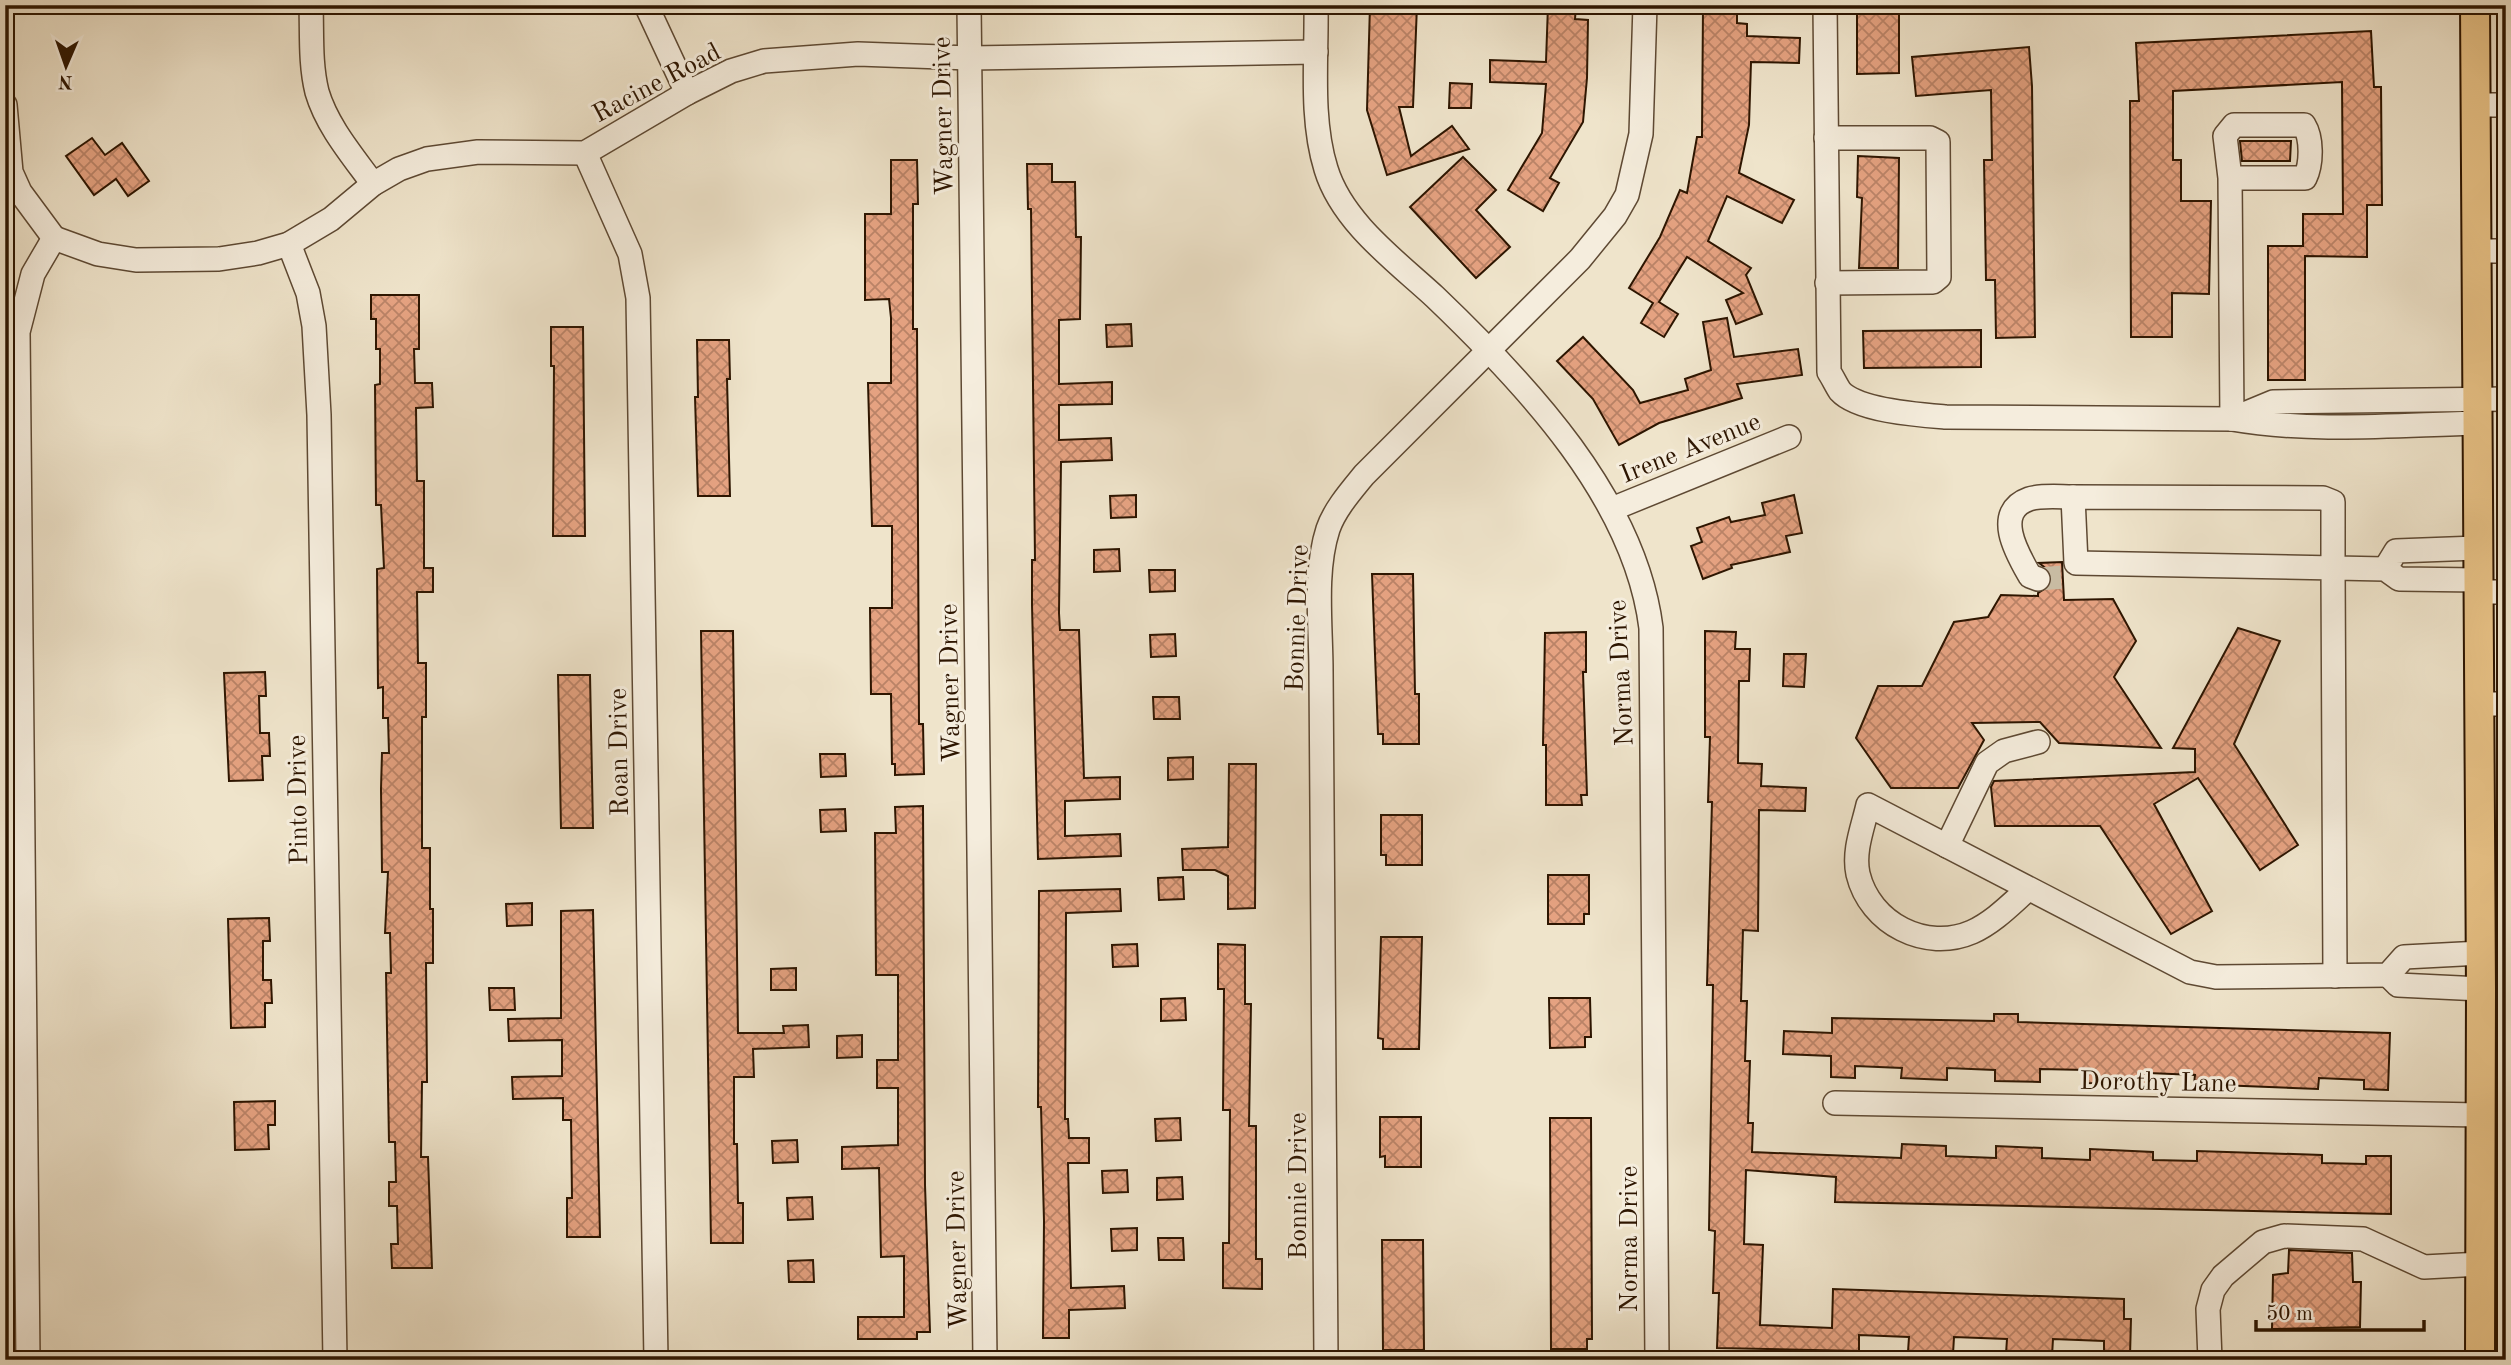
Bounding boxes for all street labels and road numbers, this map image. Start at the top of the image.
street label: Wagner Drive [930,36,958,196]
street label: Racine Road [589,39,725,128]
street label: Irene Avenue [1617,409,1765,489]
street label: Bonnie Drive [1282,544,1314,692]
street label: Norma Drive [1605,599,1639,747]
street label: Wagner Drive [937,603,965,763]
street label: Roan Drive [606,688,634,816]
street label: Pinto Drive [285,735,313,865]
street label: Dorothy Lane [2079,1069,2237,1097]
street label: Bonnie Drive [1286,1112,1312,1260]
street label: Norma Drive [1617,1166,1643,1312]
street label: Wagner Drive [944,1170,972,1330]

